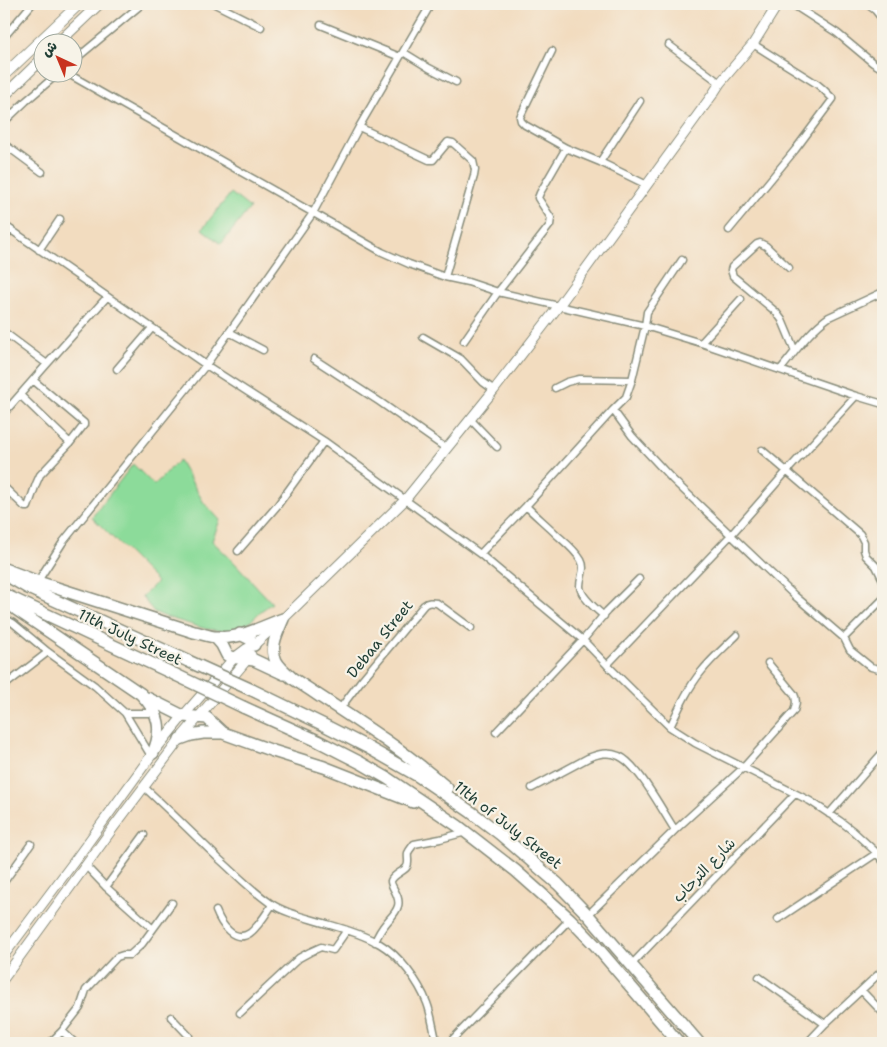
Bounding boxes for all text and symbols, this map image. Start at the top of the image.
north arrow [32,32,82,82]
text: ش [37,37,61,60]
street label: Debaa Street [342,596,418,682]
street label: 11th July Street [75,604,185,670]
street label: 11th of July Street [450,777,566,873]
street label: شارع الترحاب [668,833,740,907]

